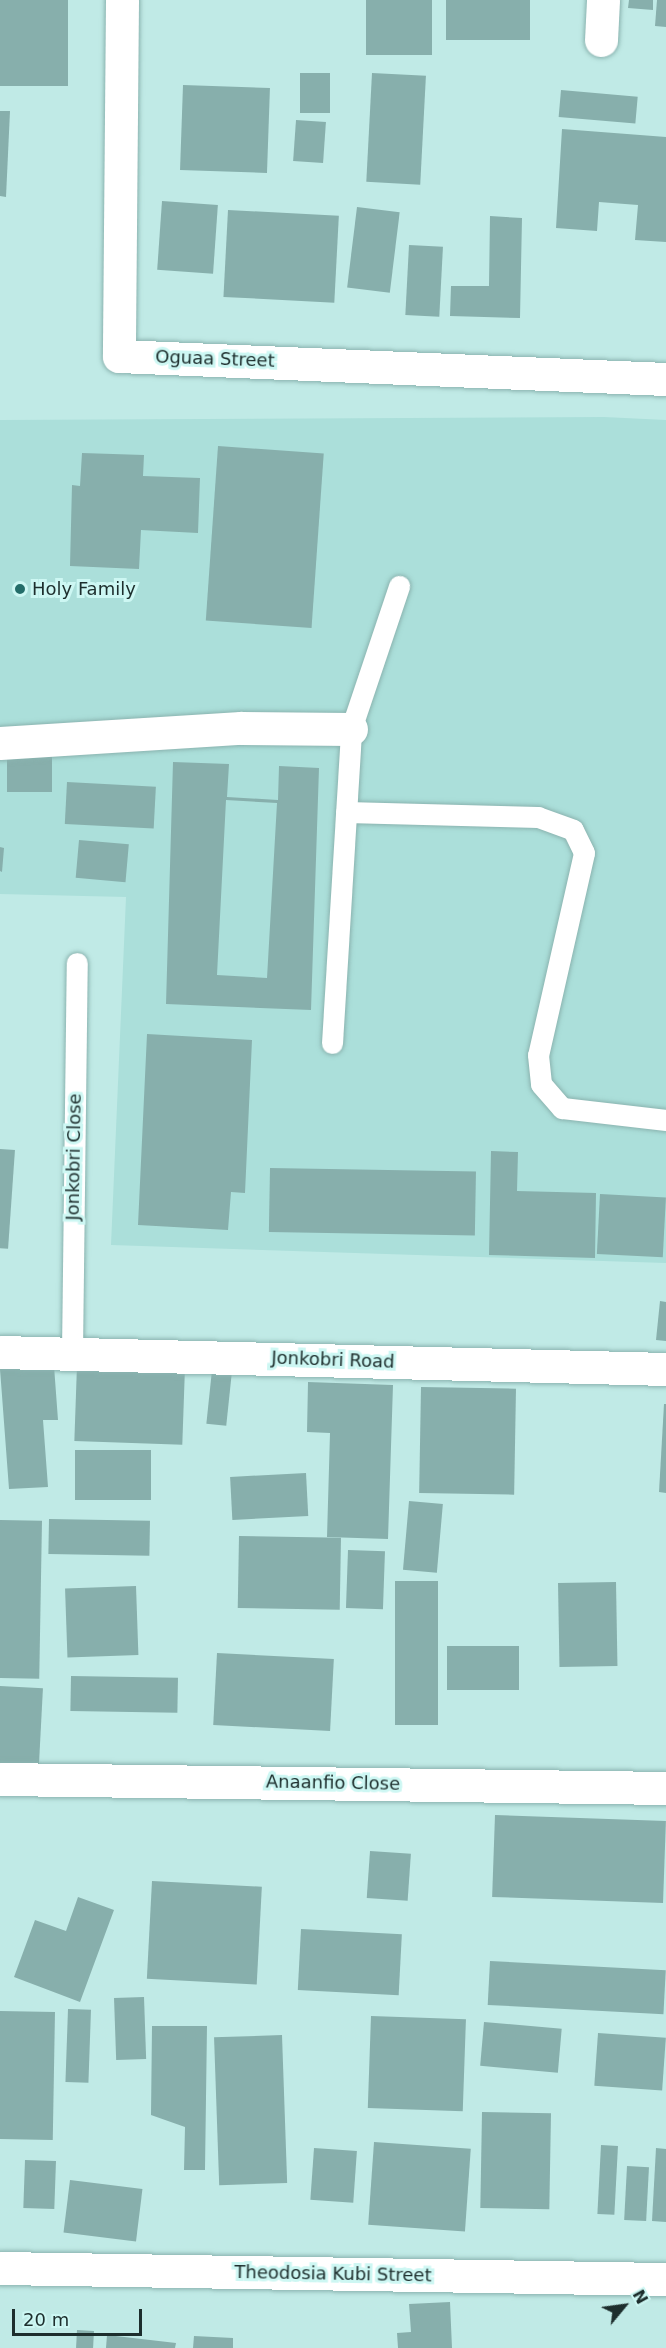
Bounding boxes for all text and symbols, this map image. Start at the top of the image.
street label: Oguaa Street [155,346,275,372]
place label: Holy Family [32,578,136,600]
marker: Holy Family [13,582,27,596]
street label: Jonkobri Close [62,1093,86,1221]
street label: Jonkobri Road [271,1347,395,1373]
street label: Anaanfio Close [266,1771,400,1795]
street label: Theodosia Kubi Street [234,2261,432,2287]
north arrow [594,2276,654,2336]
text: N [629,2287,652,2307]
scale bar [15,2297,146,2335]
text: 20 m [23,2309,69,2330]

